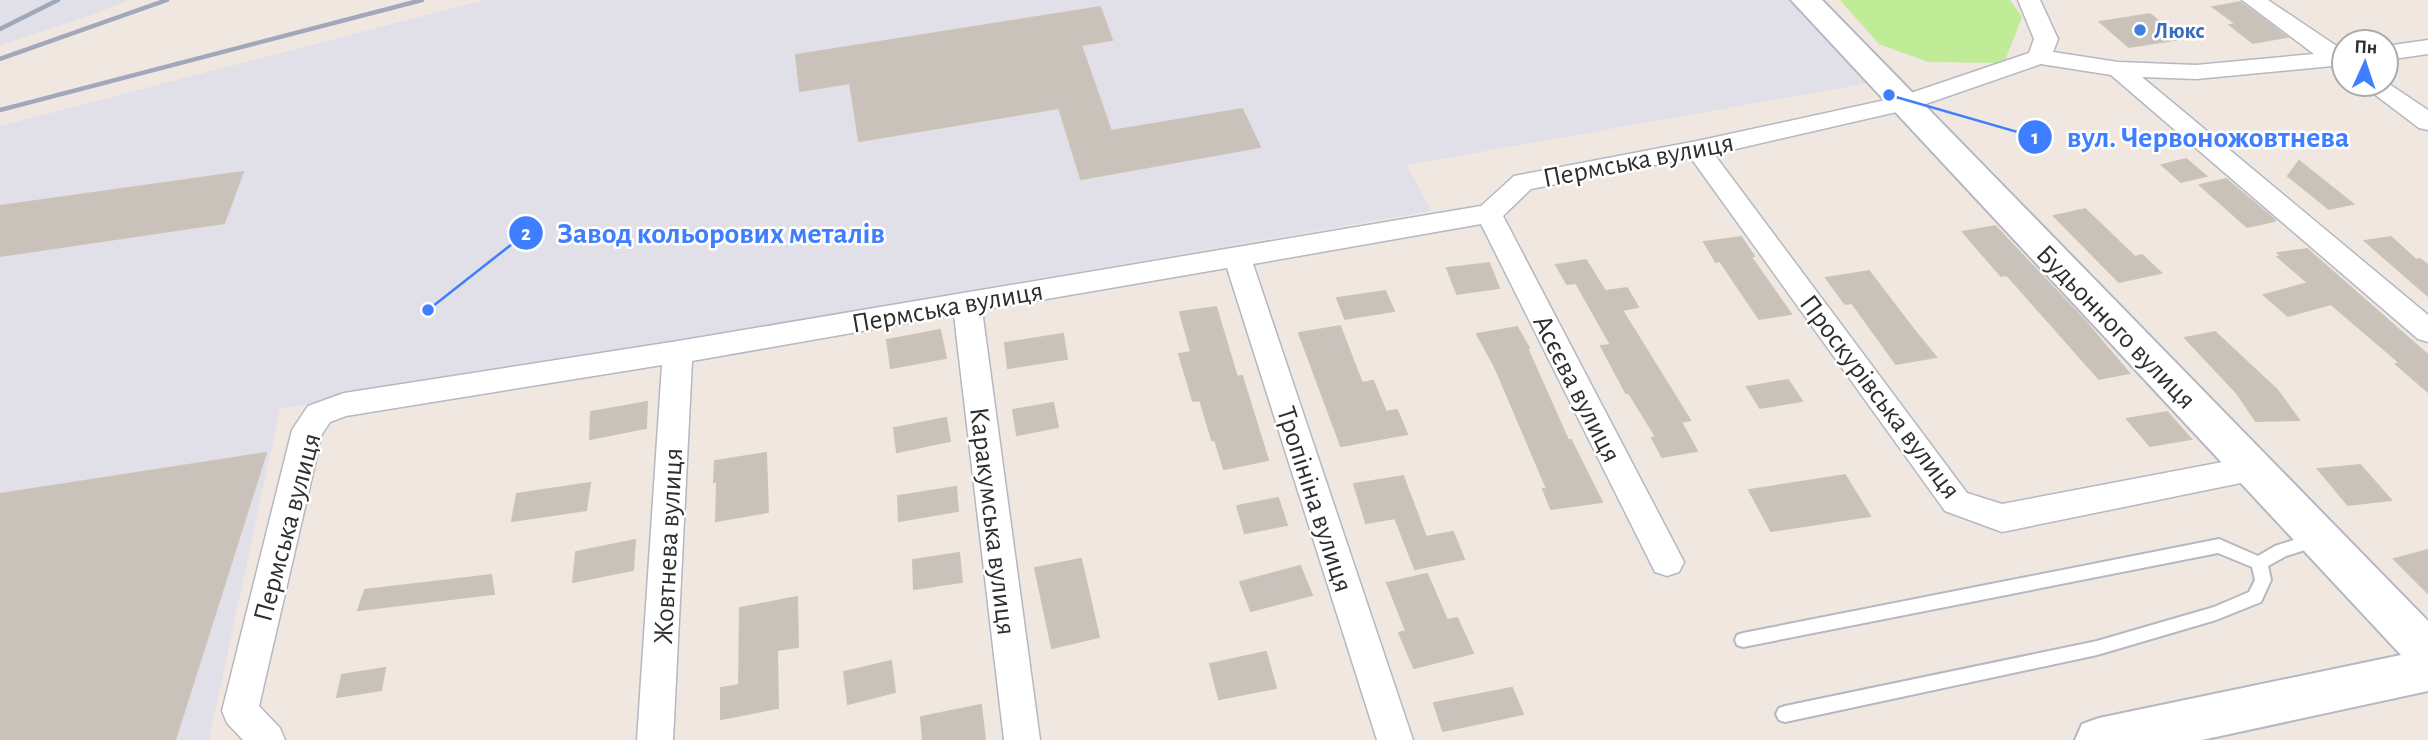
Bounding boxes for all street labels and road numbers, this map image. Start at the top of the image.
street label: Пермська вулиця [1540,129,1736,193]
street label: Будьонного вулиця [2030,240,2201,415]
street label: Пермська вулиця [849,277,1045,339]
street label: Проскурівська вулиця [1794,290,1965,505]
street label: Асєєва вулиця [1527,311,1625,467]
street label: Тропініна вулиця [1271,404,1357,596]
street label: Каракумська вулиця [964,406,1020,637]
street label: Пермська вулиця [249,430,327,625]
street label: Жовтнева вулиця [650,447,688,645]

